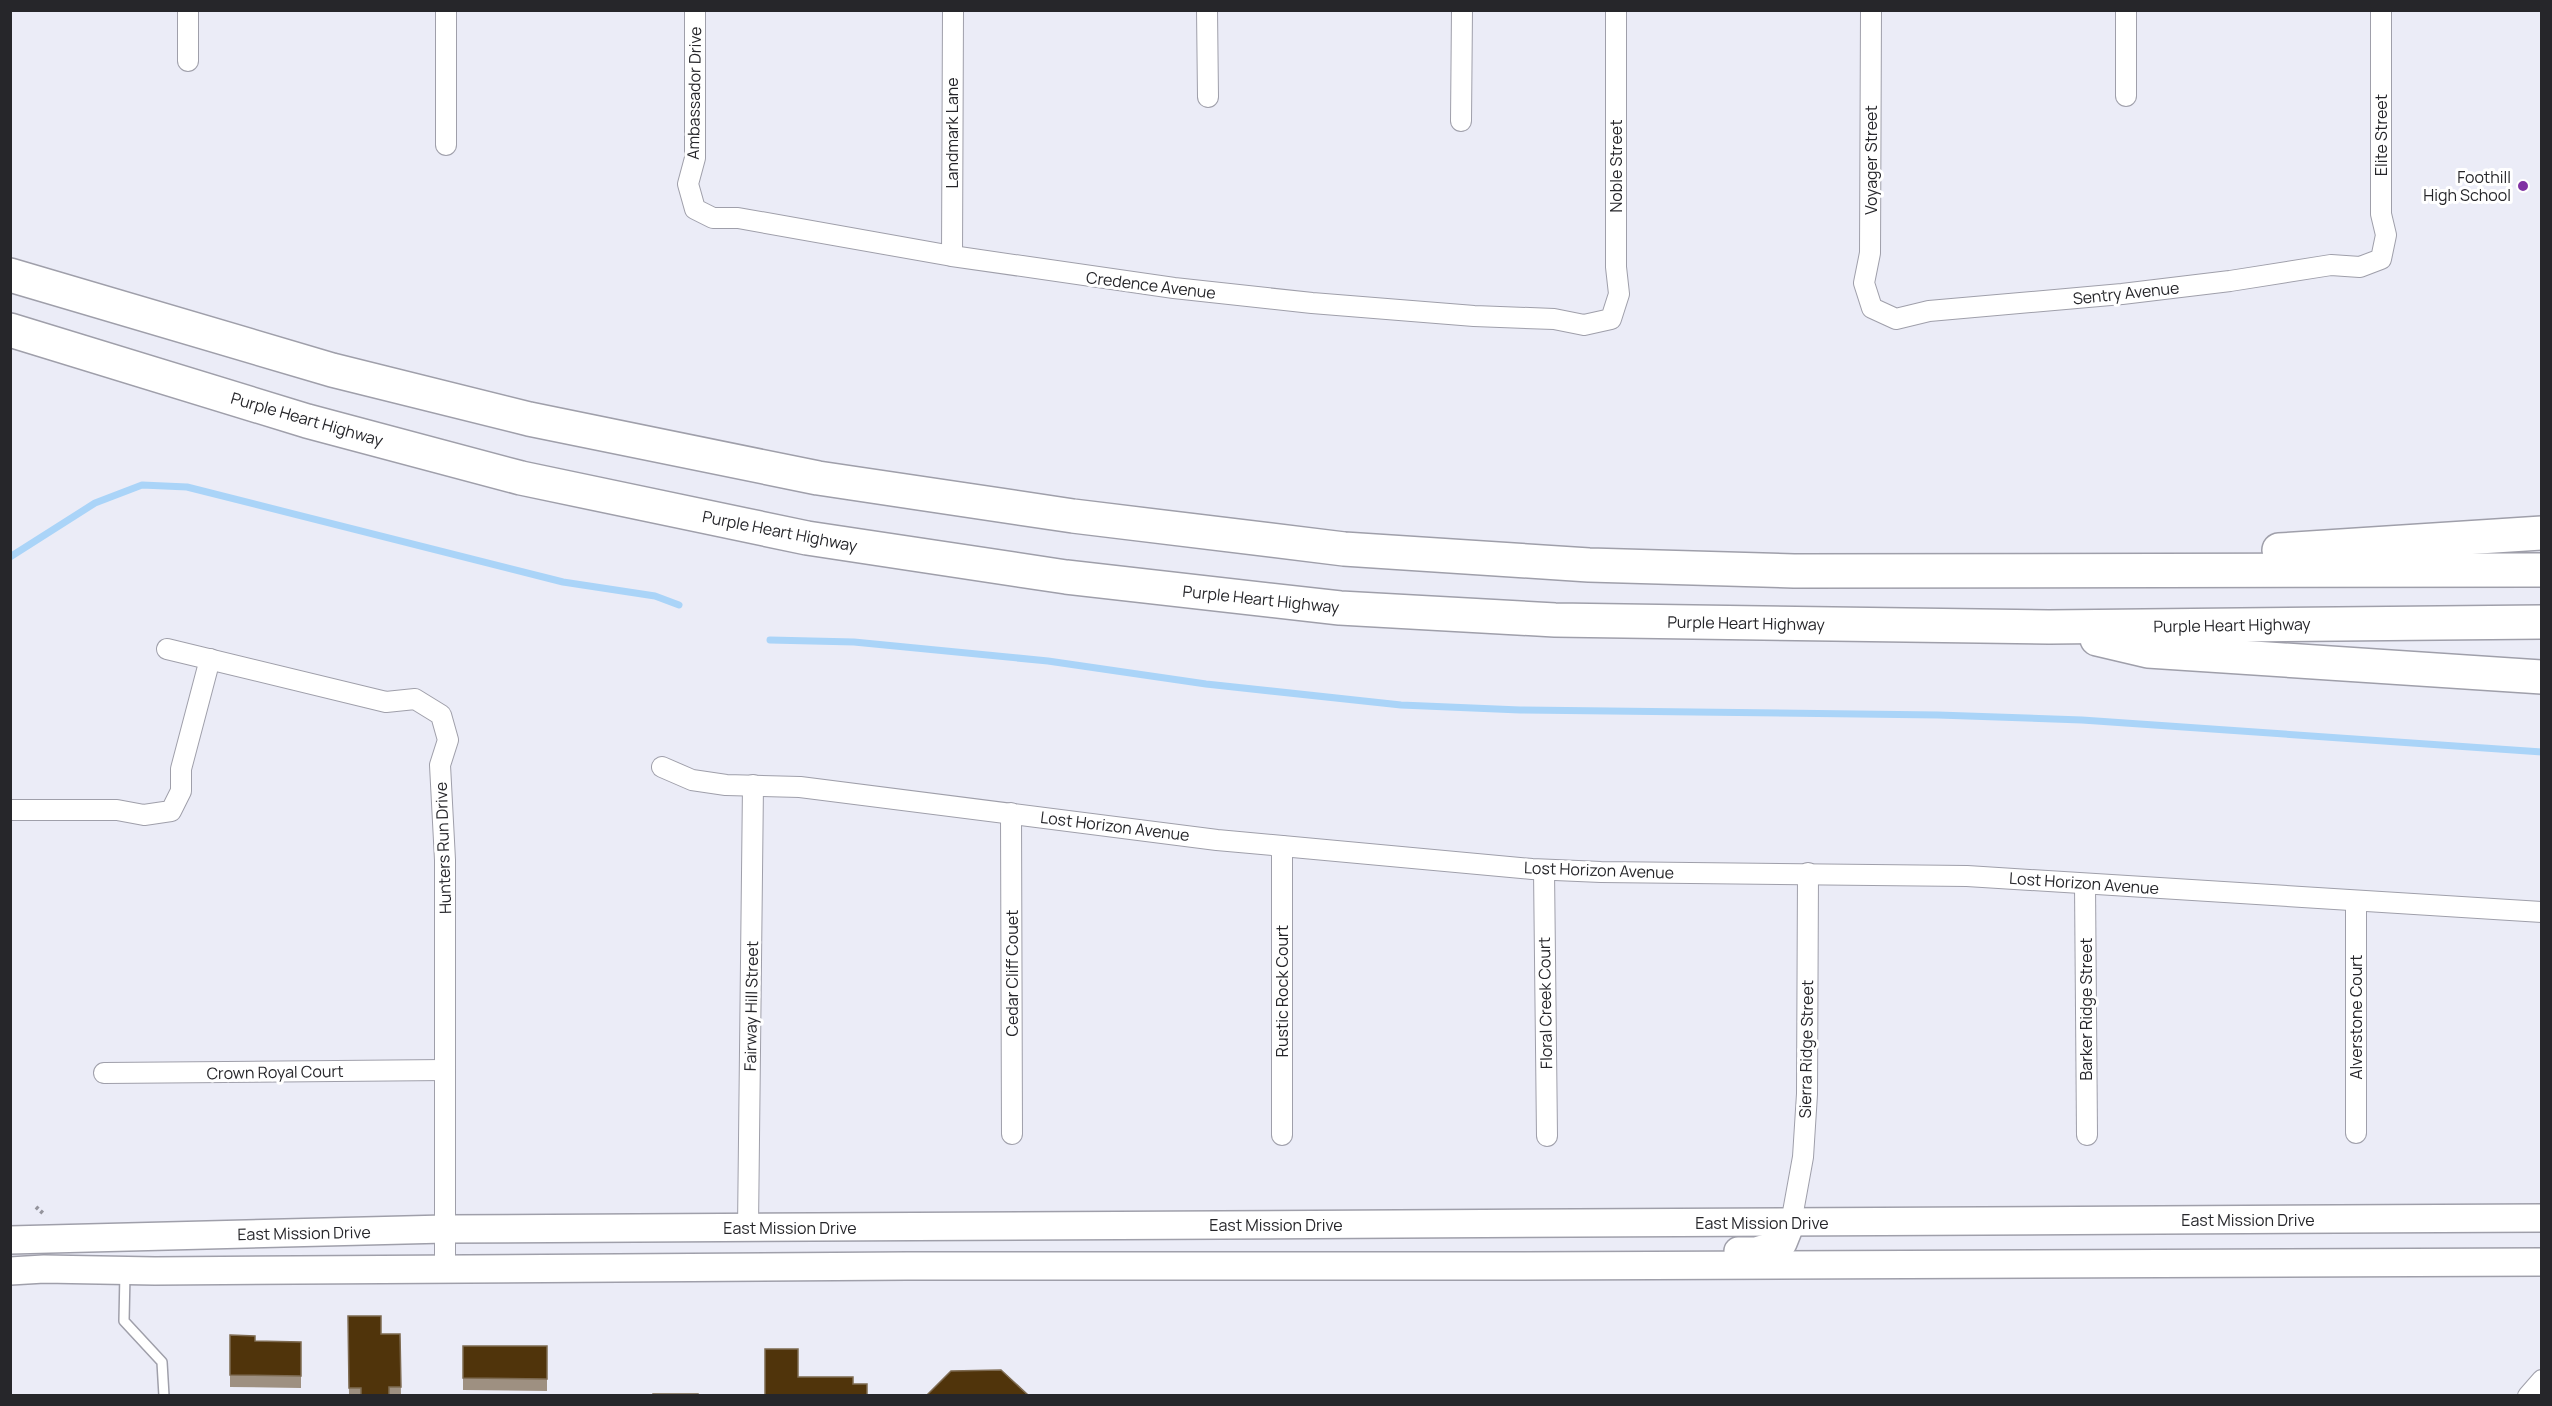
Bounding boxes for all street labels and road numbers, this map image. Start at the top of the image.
street label: Ambassador Drive [682,26,706,160]
street label: Landmark Lane [941,77,963,189]
street label: Elite Street [2370,94,2392,176]
street label: Voyager Street [1860,105,1882,215]
street label: Noble Street [1605,119,1627,213]
street label: Credence Avenue [1085,266,1217,304]
street label: Sentry Avenue [2072,276,2180,310]
street label: Purple Heart Highway [228,387,386,451]
street label: Purple Heart Highway [701,505,860,557]
street label: Purple Heart Highway [1182,580,1341,618]
street label: Purple Heart Highway [1667,611,1825,635]
street label: Purple Heart Highway [2153,613,2311,637]
street label: Hunters Run Drive [430,782,456,914]
street label: Lost Horizon Avenue [1039,806,1191,846]
street label: Lost Horizon Avenue [1524,856,1674,884]
street label: Lost Horizon Avenue [2008,867,2160,899]
street label: Cedar Cliff Couet [1001,909,1023,1037]
street label: Rustic Rock Court [1271,925,1293,1057]
street label: Floral Creek Court [1533,937,1557,1069]
street label: Barker Ridge Street [2075,938,2097,1080]
street label: Fairway Hill Street [739,941,763,1071]
street label: Alverstone Court [2345,954,2367,1080]
street label: Sierra Ridge Street [1794,980,1818,1118]
street label: Crown Royal Court [206,1060,344,1084]
street label: East Mission Drive [2181,1209,2315,1231]
street label: East Mission Drive [1695,1212,1829,1234]
street label: East Mission Drive [1209,1214,1343,1236]
street label: East Mission Drive [723,1217,857,1239]
street label: East Mission Drive [237,1221,371,1245]

